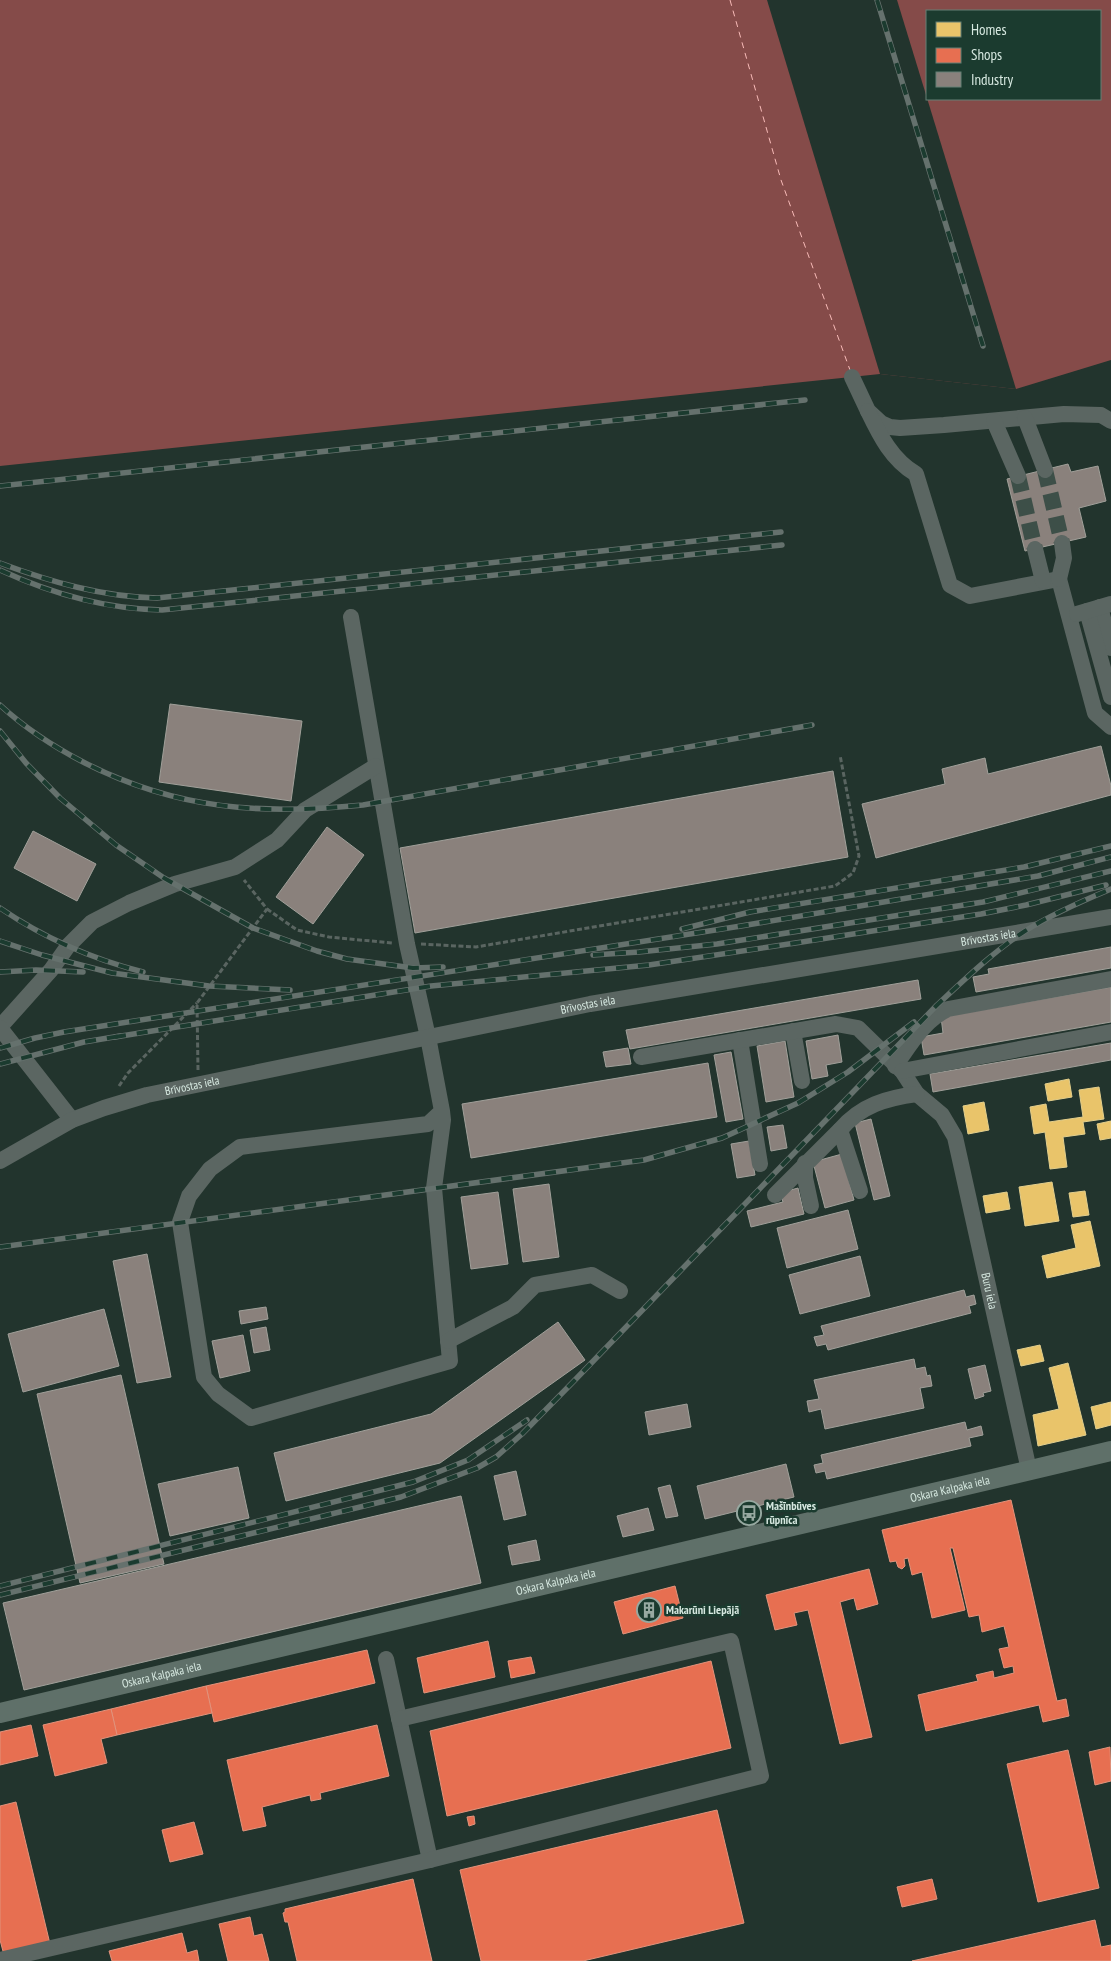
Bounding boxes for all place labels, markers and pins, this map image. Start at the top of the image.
place label: Mašīnbūves rūpnīca [766,1498,816,1527]
bus stop icon: Mašīnbūves rūpnīca [736,1500,762,1526]
building icon: Makarūni Liepājā [636,1597,662,1623]
place label: Makarūni Liepājā [666,1602,739,1617]

